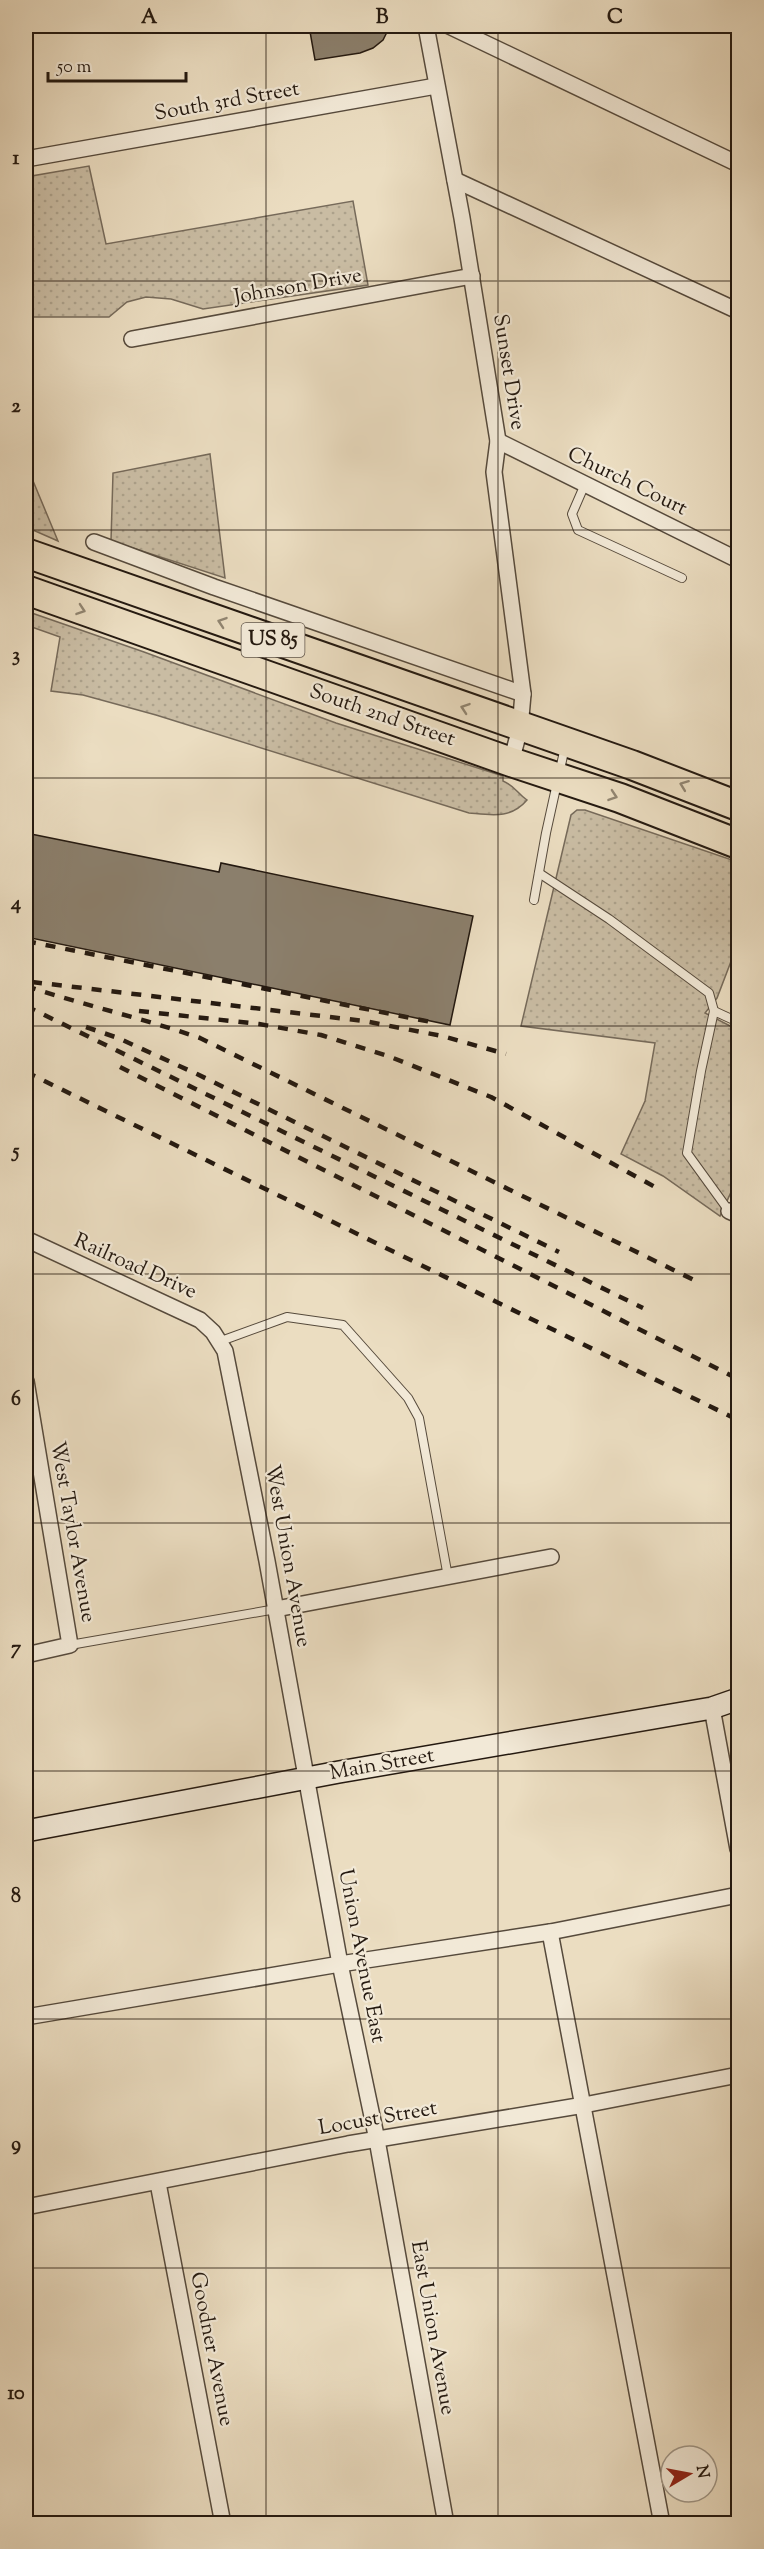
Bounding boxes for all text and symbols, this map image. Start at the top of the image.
text: A [141,4,158,33]
text: B [376,4,389,33]
text: C [607,4,623,33]
scale bar [48,45,186,83]
text: 50 m [56,55,92,81]
street label: South 3rd Street [152,74,302,130]
text: 1 [13,145,20,174]
street label: Johnson Drive [231,261,364,313]
street label: Sunset Drive [484,312,532,432]
text: 2 [11,393,21,422]
street label: Church Court [562,440,692,524]
one-way arrow [75,602,86,615]
one-way arrow [217,617,228,630]
road number: US 85 [242,623,304,657]
text: 3 [12,642,20,671]
street label: South 2nd Street [305,677,459,755]
one-way arrow [460,703,471,716]
one-way arrow [679,779,690,792]
one-way arrow [607,788,618,801]
text: 4 [10,890,21,919]
text: 5 [11,1138,20,1167]
street label: Railroad Drive [69,1226,201,1308]
text: 6 [11,1386,21,1415]
street label: West Taylor Avenue [41,1439,103,1625]
street label: West Union Avenue [256,1462,318,1650]
text: 7 [11,1635,22,1664]
street label: Main Street [327,1741,437,1789]
street label: Union Avenue East [329,1867,393,2045]
text: 8 [11,1883,21,1912]
street label: Locust Street [316,2094,440,2144]
text: 9 [11,2131,21,2160]
street label: East Union Avenue [402,2239,462,2417]
street label: Goodner Avenue [181,2269,241,2429]
text: 10 [7,2380,25,2409]
north arrow [659,2444,719,2504]
text: N [689,2464,714,2480]

